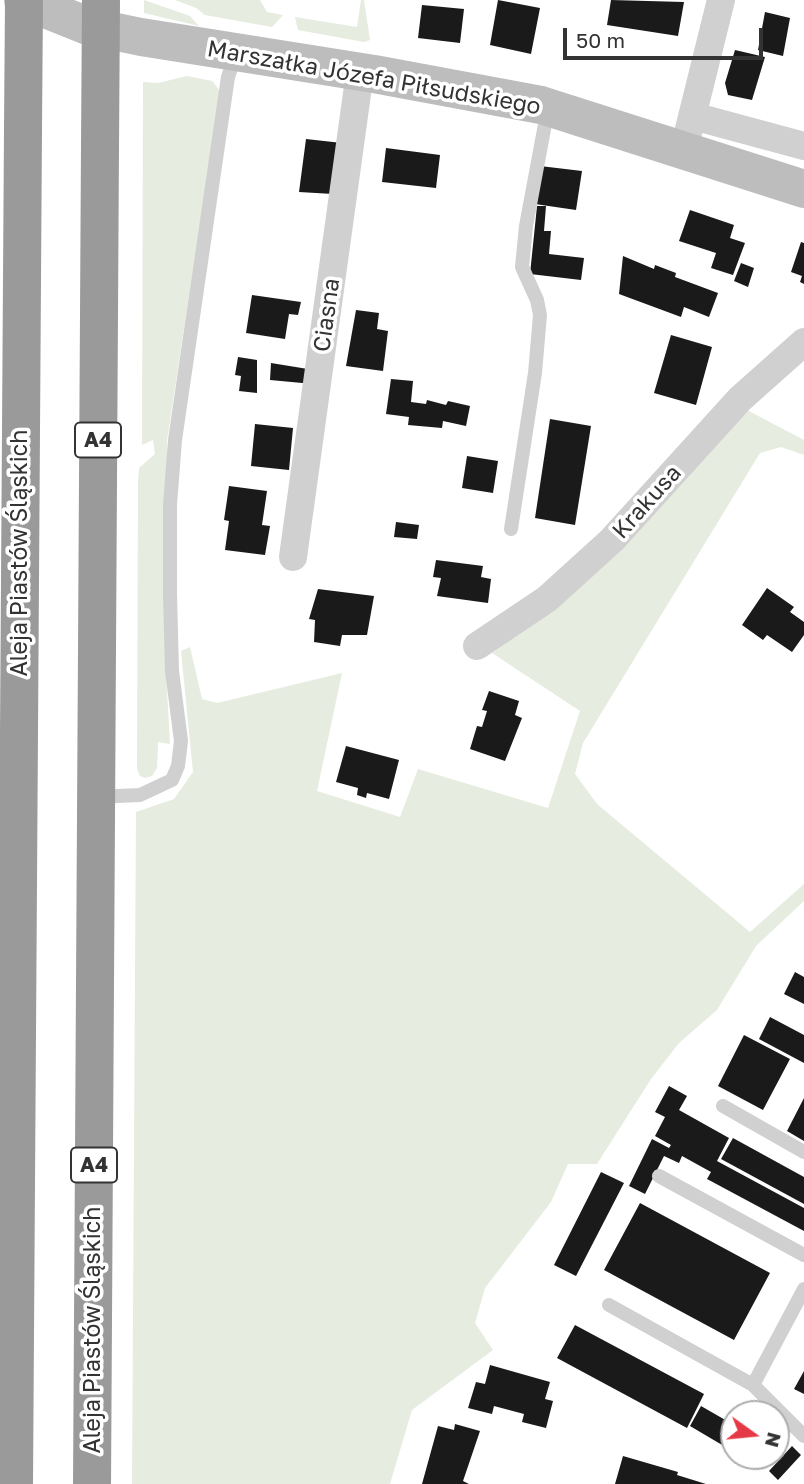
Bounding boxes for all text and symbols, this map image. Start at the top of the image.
scale bar [566,14,766,58]
text: 50 m [576,27,625,53]
street label: Marszałka Józefa Piłsudskiego [205,35,543,121]
street label: Ciasna [308,276,346,354]
road number: A4 [75,422,121,458]
street label: Aleja Piastów Śląskich [6,430,34,676]
street label: Krakusa [607,459,687,545]
road number: A4 [71,1148,117,1182]
street label: Aleja Piastów Śląskich [79,1207,107,1453]
north arrow [720,1400,790,1470]
text: N [761,1430,787,1450]

